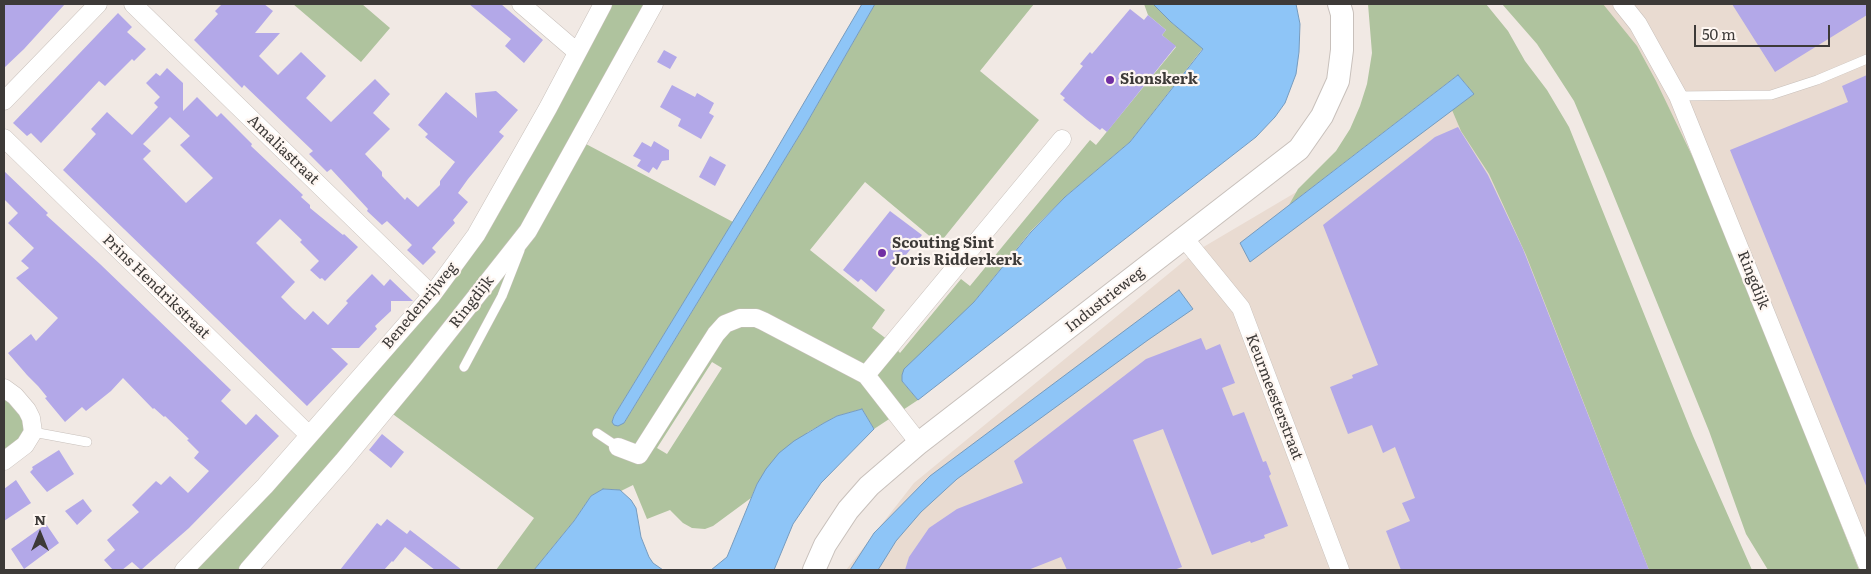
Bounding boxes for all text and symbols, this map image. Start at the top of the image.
scale bar [1696,15,1832,47]
text: 50 m [1702,22,1736,45]
place label: Sionskerk [1120,71,1198,89]
marker: Sionskerk [1104,74,1116,86]
street label: Amaliastraat [243,111,323,189]
street label: Prins Hendrikstraat [99,231,213,343]
place label: Scouting Sint Joris Ridderkerk [892,235,1022,270]
marker: Scouting Sint Joris Ridderkerk [876,247,888,259]
street label: Ringdijk [1733,248,1773,312]
street label: Benedenrijweg [379,259,461,353]
street label: Industrieweg [1062,264,1148,336]
street label: Ringdijk [446,272,498,332]
street label: Keurmeesterstraat [1242,331,1306,463]
north arrow [15,509,65,559]
text: N [34,509,46,529]

